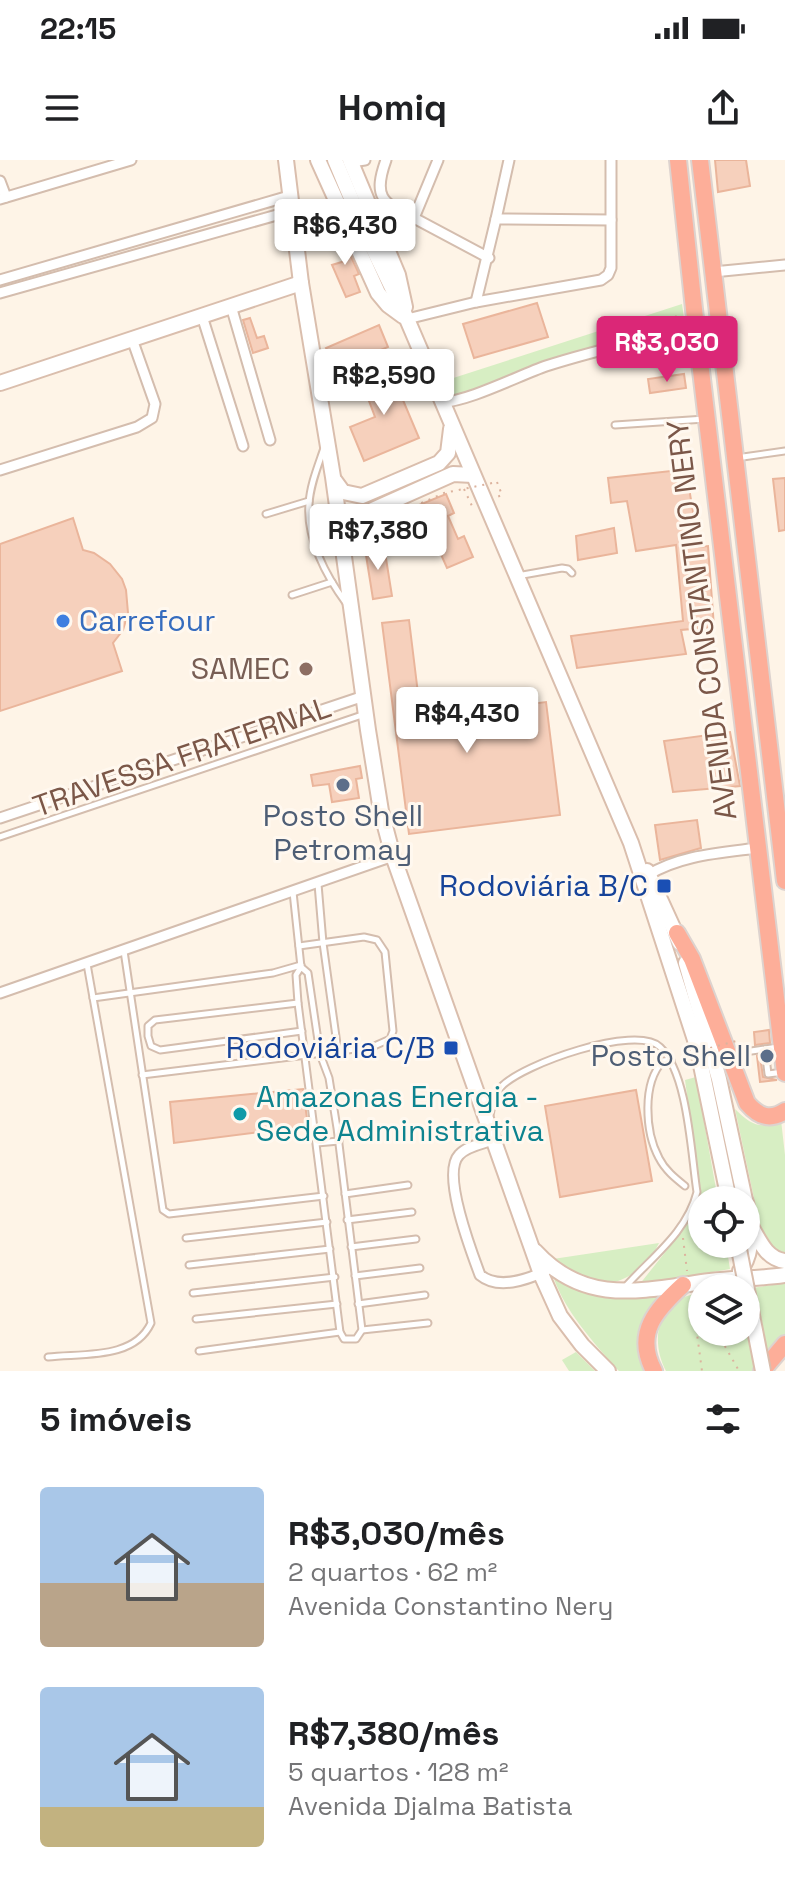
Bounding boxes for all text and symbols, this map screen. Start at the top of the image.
text: 22:15 [40,9,116,48]
text: Homiq [338,85,447,131]
icon: menu [40,86,84,130]
icon: share [701,86,745,130]
pin: R$6,430 [271,199,419,267]
text: R$6,430 [292,208,398,242]
pin: R$3,030 [593,316,741,384]
text: R$3,030 [615,325,719,359]
pin: R$2,590 [310,349,458,417]
text: R$2,590 [332,358,436,392]
street label: AVENIDA CONSTANTINO NERY [658,418,745,822]
pin: R$7,380 [304,504,452,572]
text: R$7,380 [328,513,428,547]
place label: Carrefour [79,601,216,640]
marker: Carrefour [54,612,72,630]
place label: SAMEC [191,649,290,688]
marker: SAMEC [297,660,315,678]
street label: TRAVESSA FRATERNAL [28,687,336,826]
pin: R$4,430 [393,687,541,755]
text: R$4,430 [414,696,520,730]
marker: Posto Shell Petromay [334,776,352,794]
place label: Posto Shell Petromay [263,796,423,869]
place label: Rodoviária B/C [439,866,648,905]
marker: Rodoviária B/C [655,877,673,895]
place label: Rodoviária C/B [226,1028,435,1067]
place label: Posto Shell [591,1036,751,1075]
marker: Rodoviária C/B [442,1039,460,1057]
marker: Posto Shell [758,1047,776,1065]
place label: Amazonas Energia - Sede Administrativa [256,1077,544,1150]
marker: Amazonas Energia - Sede Administrativa [231,1105,249,1123]
map controls [688,1186,760,1346]
button: locate [688,1186,760,1258]
button: layers [688,1274,760,1346]
icon: filters [701,1397,745,1441]
text: 5 imóveis [40,1398,192,1441]
text: R$3,030/mês [288,1512,505,1555]
icon: home [104,1519,200,1615]
text: 2 quartos · 62 m² [288,1555,497,1589]
text: Avenida Constantino Nery [288,1589,613,1623]
text: R$7,380/mês [288,1712,499,1755]
icon: home [104,1719,200,1815]
text: 5 quartos · 128 m² [288,1755,508,1789]
text: Avenida Djalma Batista [288,1789,572,1823]

